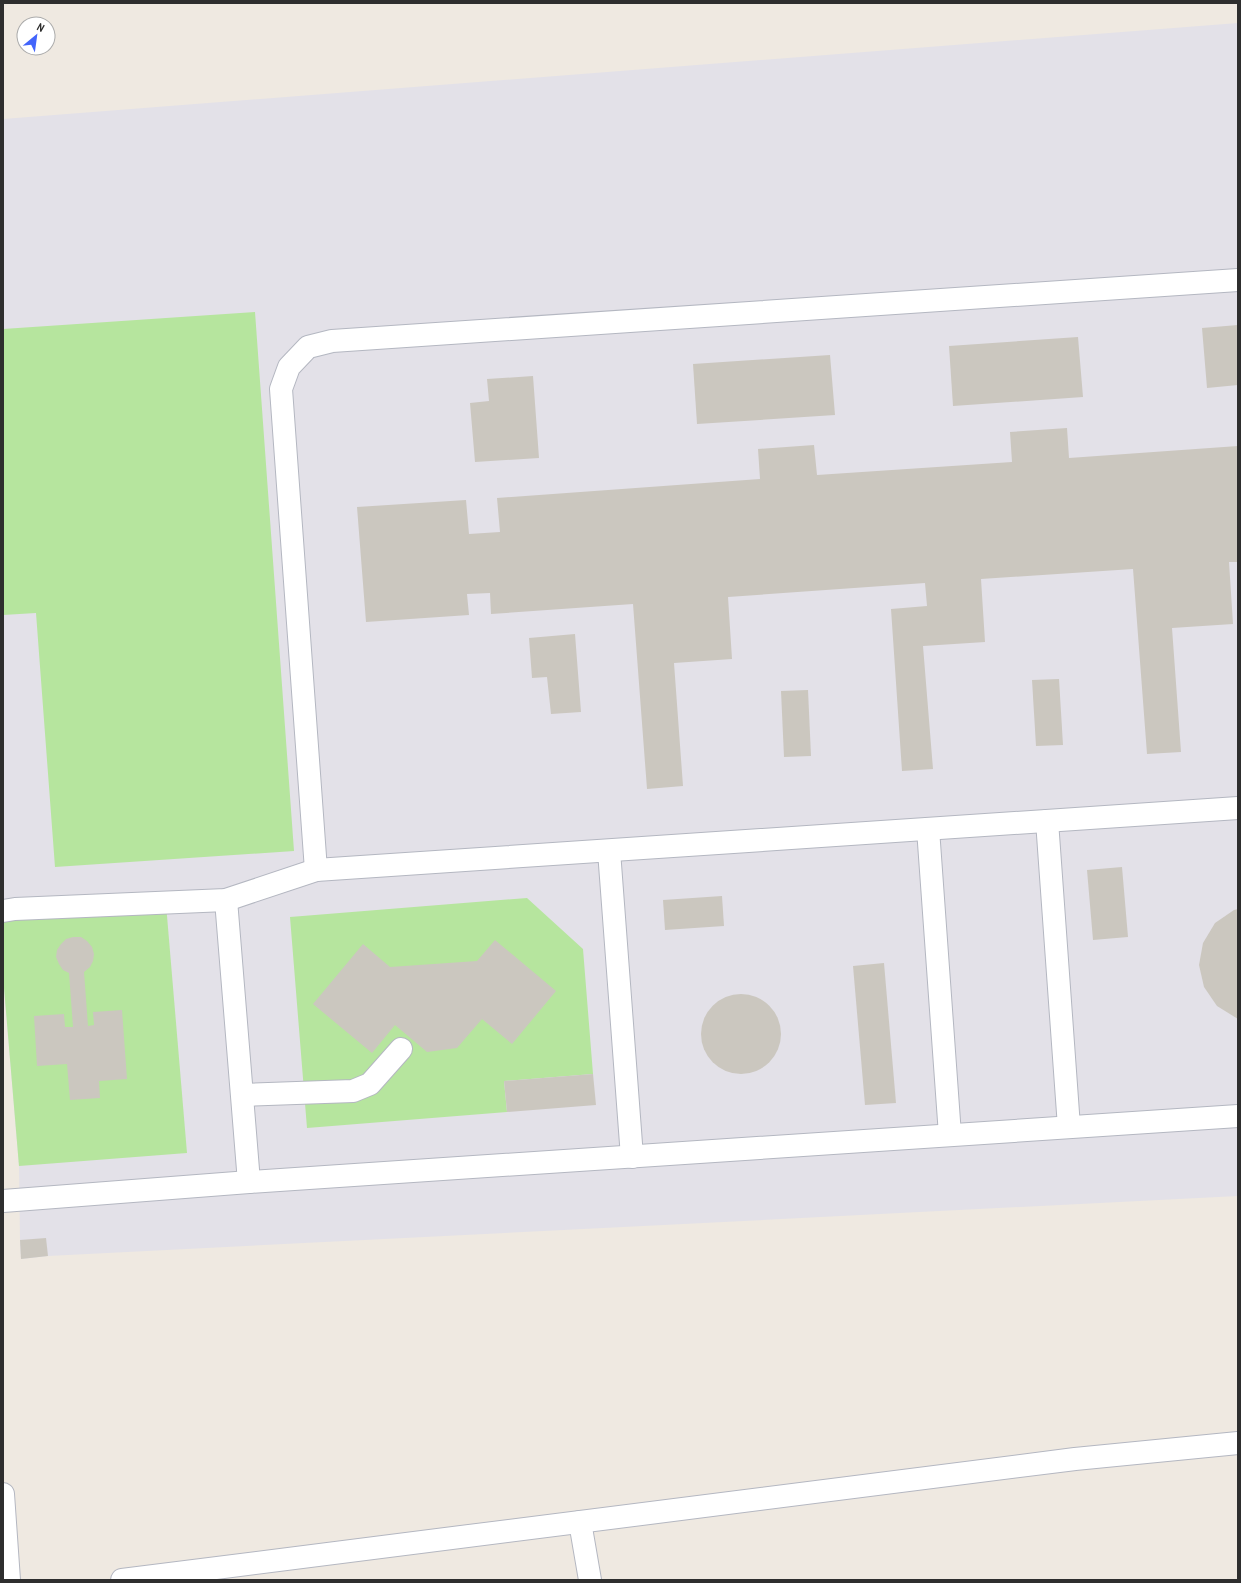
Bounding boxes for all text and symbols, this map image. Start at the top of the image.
north arrow [16,16,56,56]
text: N [35,20,47,35]

